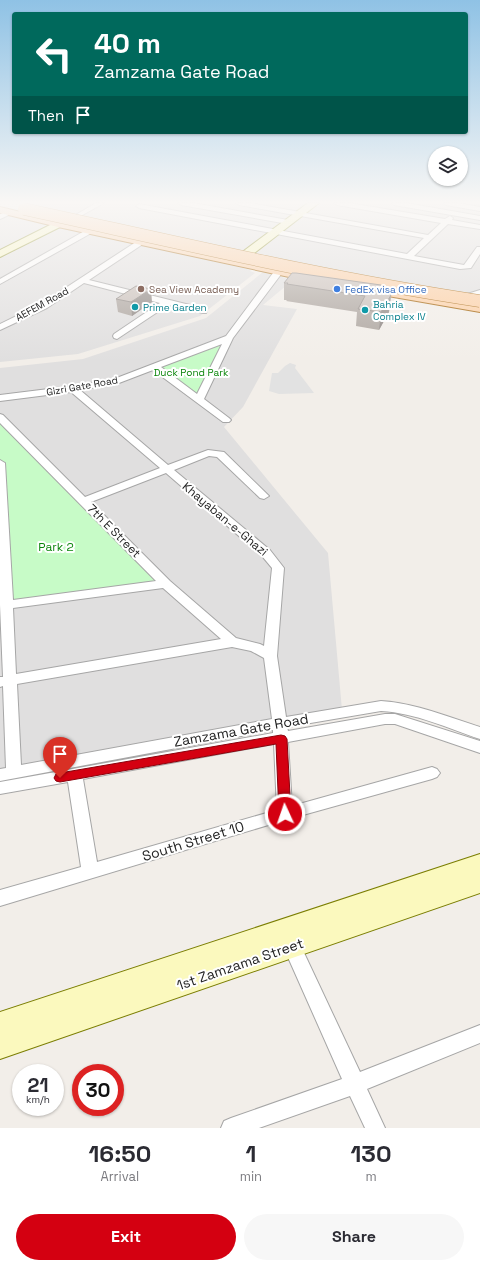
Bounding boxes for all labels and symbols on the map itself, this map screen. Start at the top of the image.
place label: Sea View Academy [149,283,239,296]
place label: FedEx visa Office [345,283,427,296]
street label: AEFEM Road [13,284,71,324]
marker: Sea View Academy [136,284,146,294]
marker: FedEx visa Office [332,284,342,294]
place label: Bahria Complex IV [373,298,426,323]
place label: Prime Garden [143,301,207,314]
marker: Prime Garden [130,302,140,312]
marker: Bahria Complex IV [360,305,370,315]
park label: Duck Pond Park [154,366,229,379]
street label: Gizri Gate Road [45,373,119,399]
street label: Khayaban-e-Ghazi [179,478,271,560]
street label: 7th E Street [84,501,144,561]
park label: Park 2 [38,539,74,555]
street label: Zamzama Gate Road [172,709,310,751]
pin [43,737,77,778]
position arrow [264,793,306,835]
street label: South Street 10 [140,817,246,865]
street label: 1st Zamzama Street [174,934,306,994]
speed limit sign: 30 [72,1064,124,1116]

